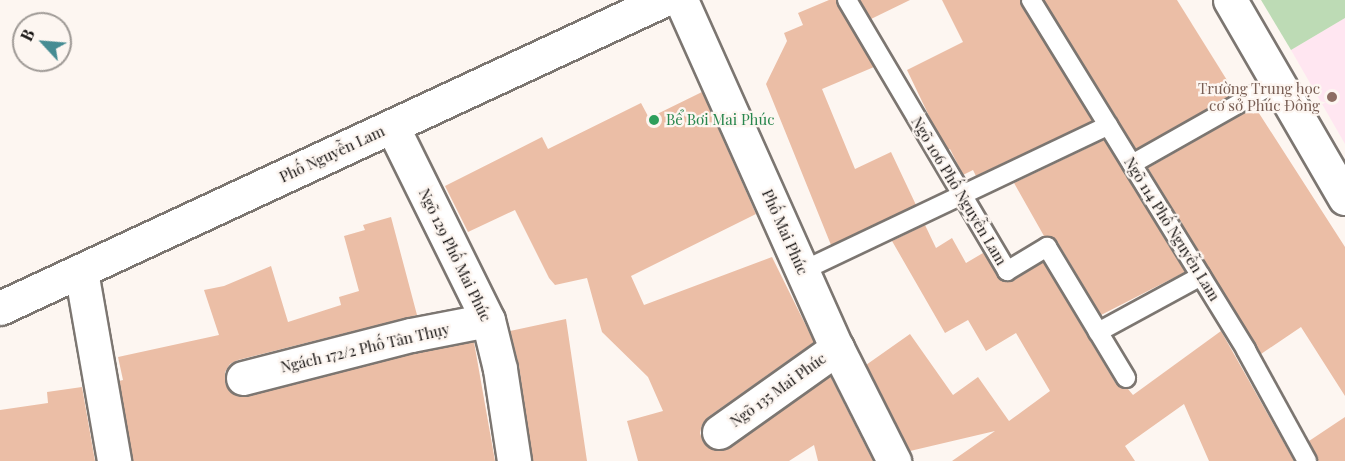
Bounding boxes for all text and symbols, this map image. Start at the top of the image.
north arrow [12,12,72,72]
text: B [15,25,39,44]
place label: Trường Trung học cơ sở Phúc Đồng [1197,79,1320,114]
marker: Trường Trung học cơ sở Phúc Đồng [1325,90,1339,104]
place label: Bể Bơi Mai Phúc [666,111,774,129]
marker: Bể Bơi Mai Phúc [647,113,661,127]
street label: Ngõ 106 Phố Nguyễn Lam [908,114,1010,268]
street label: Phố Nguyễn Lam [277,122,387,186]
street label: Ngõ 114 Phố Nguyễn Lam [1120,154,1224,304]
street label: Ngõ 129 Phố Mai Phúc [415,186,495,324]
street label: Phố Mai Phúc [758,187,812,277]
street label: Ngách 172/2 Phố Tân Thụy [278,320,452,376]
street label: Ngõ 135 Mai Phúc [727,349,829,431]

